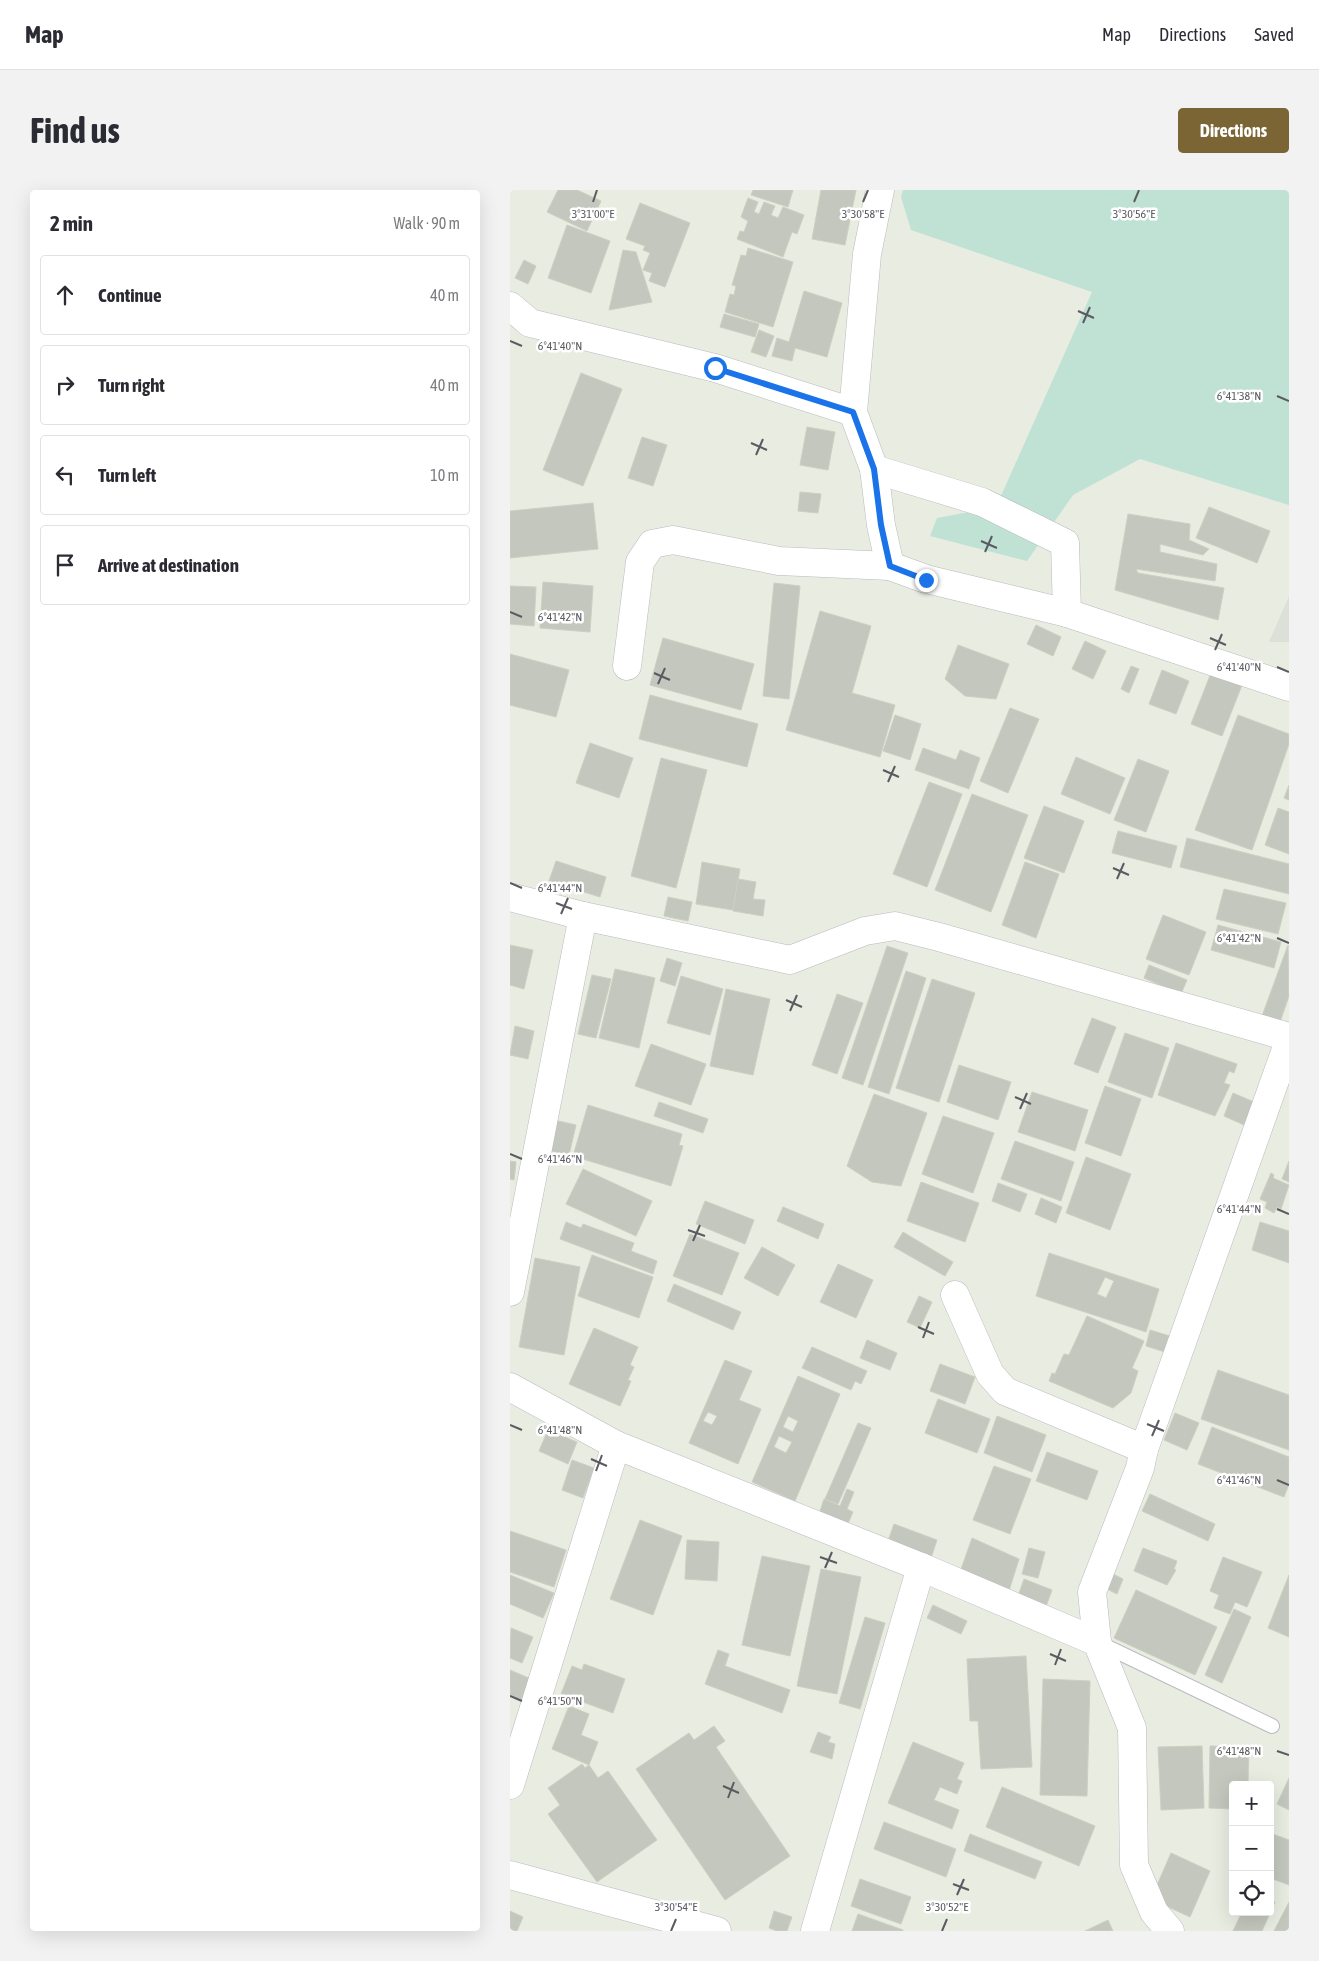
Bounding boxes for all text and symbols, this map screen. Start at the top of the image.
text: Map [25,21,64,48]
text: Map [1102,24,1131,45]
text: Directions [1159,24,1226,45]
text: Saved [1254,24,1294,45]
button: Directions [1178,108,1289,153]
text: Find us [30,110,120,150]
text: 3°31'00"E [572,207,614,221]
text: 3°30'58"E [842,207,884,221]
text: 3°30'56"E [1113,207,1155,221]
text: 2 min [50,211,93,235]
text: Walk · 90 m [394,214,460,232]
icon: ahead [51,281,79,309]
text: Continue [98,284,162,306]
text: 40 m [430,286,459,304]
text: 6°41'40"N [538,339,582,353]
route start [704,357,727,380]
icon: right [51,371,79,399]
text: Turn right [98,374,165,396]
text: 40 m [430,376,459,394]
text: 6°41'38"N [1217,389,1261,403]
icon: left [51,461,79,489]
text: Turn left [98,464,156,486]
text: 10 m [430,466,459,484]
icon: arrive [51,551,79,579]
text: Arrive at destination [98,554,239,576]
route end [915,569,938,592]
text: 6°41'42"N [538,610,582,624]
text: 6°41'40"N [1217,660,1261,674]
text: 6°41'44"N [538,881,582,895]
text: 6°41'42"N [1217,931,1261,945]
text: 6°41'46"N [538,1152,582,1166]
text: 6°41'44"N [1217,1202,1261,1216]
text: 6°41'48"N [538,1423,582,1437]
text: 6°41'46"N [1217,1473,1261,1487]
text: 6°41'50"N [538,1694,582,1708]
text: 6°41'48"N [1217,1744,1261,1758]
map controls [1229,1781,1274,1916]
button: + [1229,1781,1274,1826]
button: − [1229,1826,1274,1871]
button: locate [1229,1871,1274,1916]
text: 3°30'54"E [655,1900,697,1914]
text: 3°30'52"E [926,1900,968,1914]

